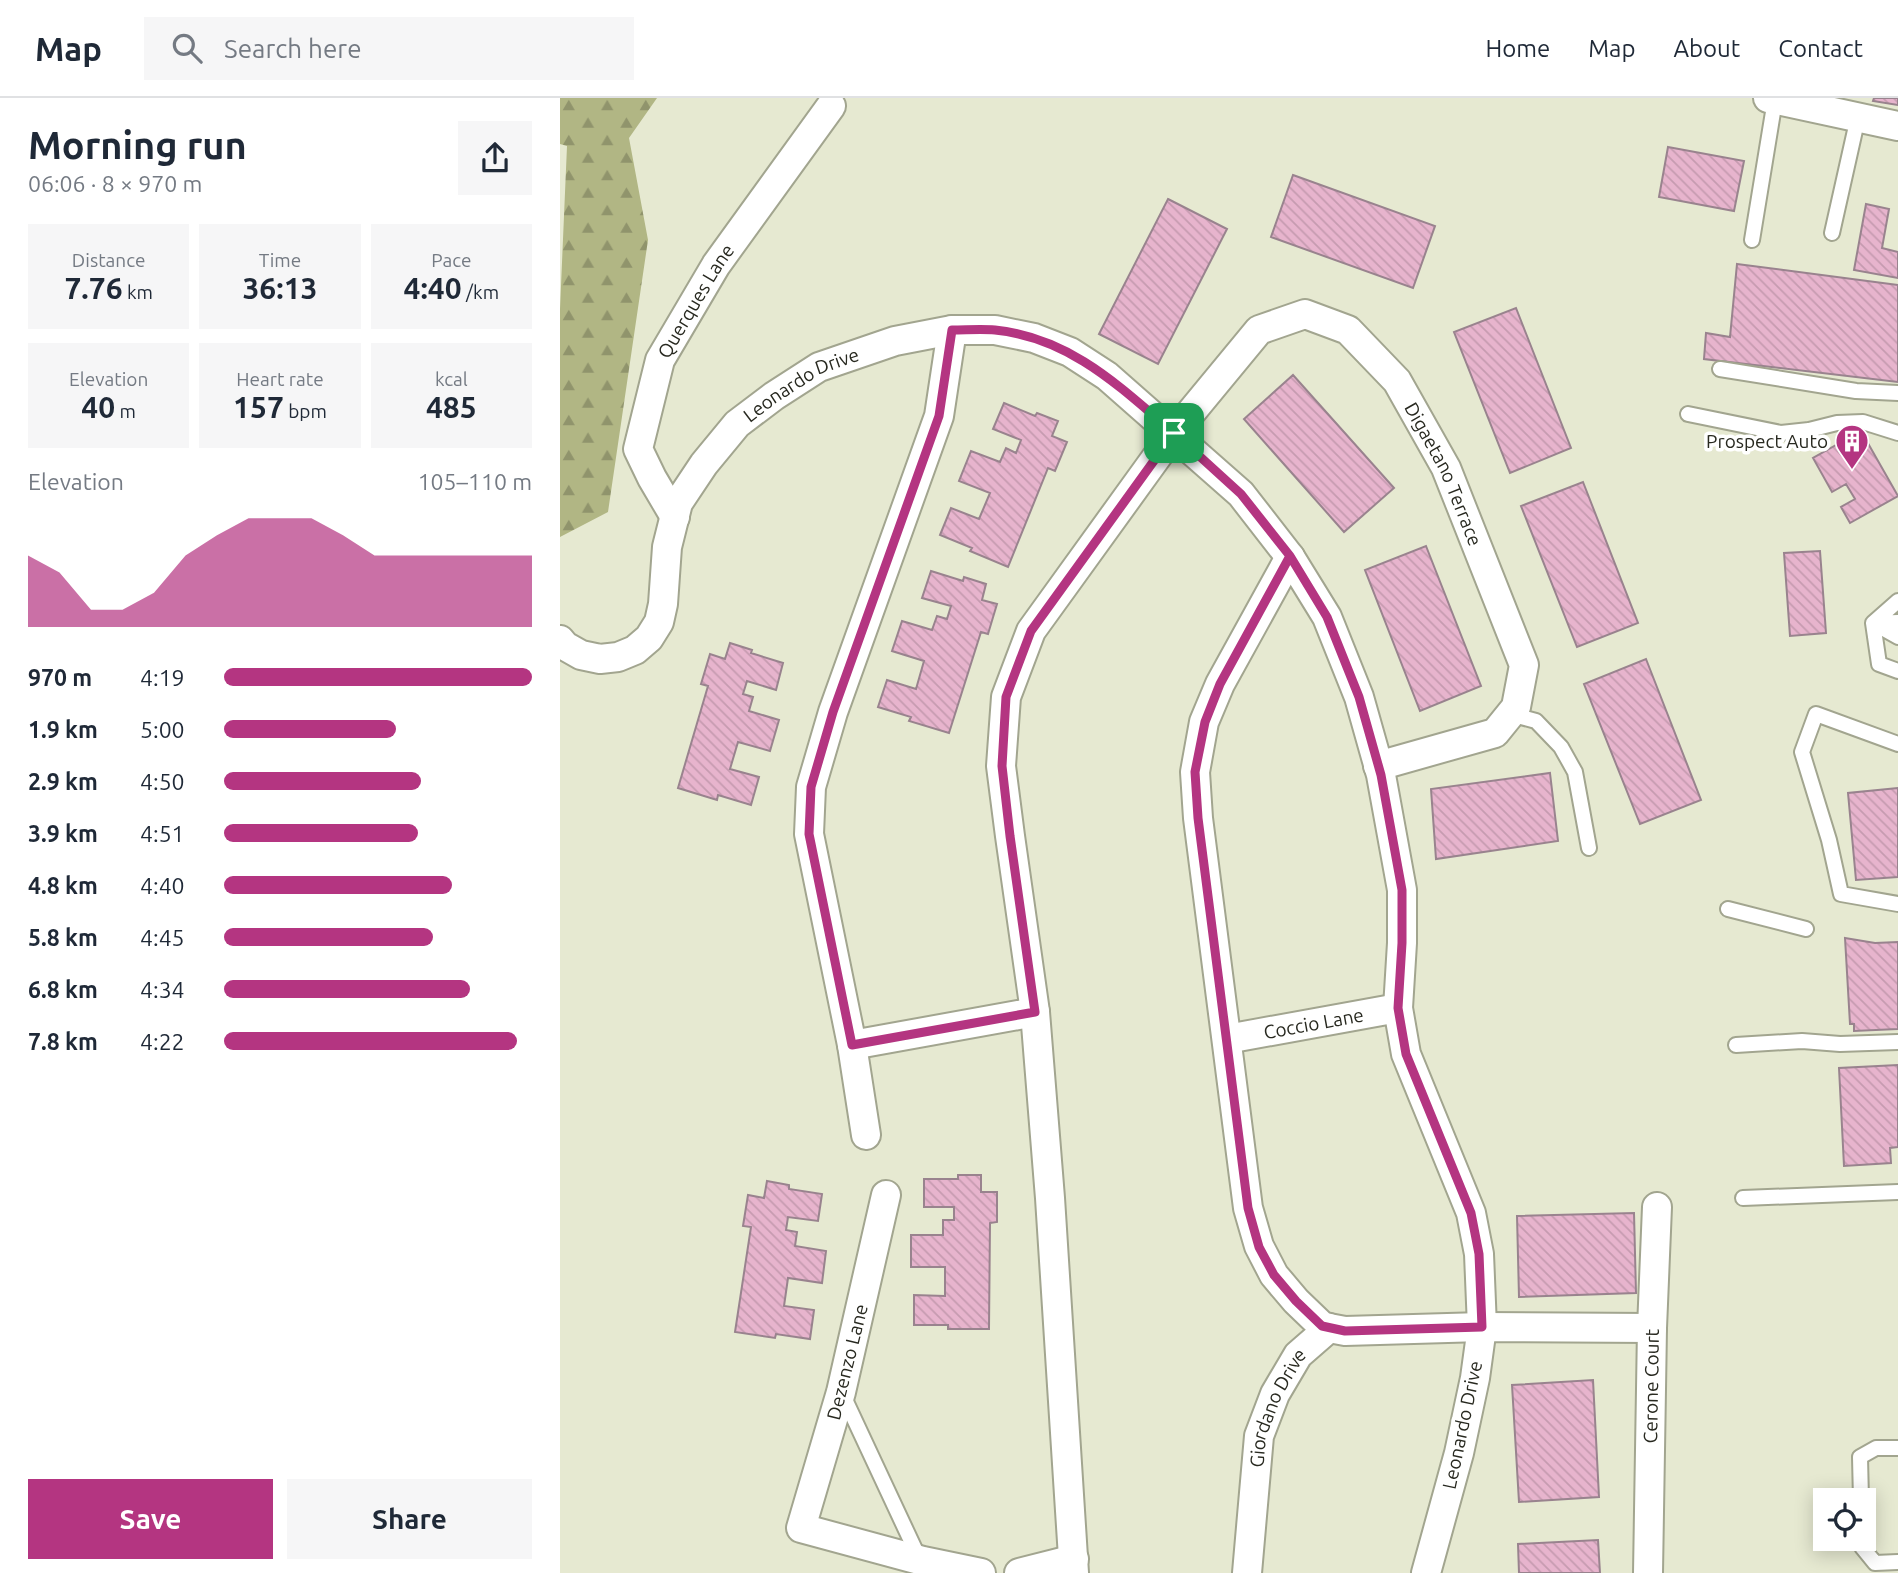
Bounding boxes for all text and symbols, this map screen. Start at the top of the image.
search box [144,17,634,80]
icon: search [168,29,206,67]
text: Map [35,30,102,67]
text: Search here [224,34,362,63]
text: Home [1485,35,1550,62]
text: Map [1588,35,1635,62]
text: About [1673,35,1740,62]
text: Contact [1778,35,1863,62]
button: share [458,121,532,195]
text: Morning run [28,124,247,166]
text: 06:06 · 8 × 970 m [28,171,202,196]
street label: Querques Lane [653,240,738,362]
text: Distance [72,249,145,271]
text: Time [259,249,301,271]
text: Pace [431,249,471,271]
text: 7.76 [64,271,123,305]
text: 36:13 [242,271,318,305]
text: 4:40 [404,271,462,305]
text: km [123,281,153,303]
text: /km [462,281,499,303]
street label: Leonardo Drive [739,343,862,426]
text: Elevation [69,368,148,390]
text: Heart rate [236,368,324,390]
text: kcal [435,368,468,390]
text: 40 [81,390,115,424]
text: 157 [233,390,284,424]
text: 485 [426,390,477,424]
street label: Digaetano Terrace [1400,398,1487,549]
text: m [115,400,136,422]
text: bpm [284,400,327,422]
pin [1144,403,1204,463]
icon: arrive [1155,414,1193,452]
building icon: Prospect Auto [1833,422,1871,471]
place label: Prospect Auto [1706,430,1828,452]
text: Elevation [28,469,124,494]
text: 105–110 m [418,469,532,494]
text: 970 m [28,665,92,690]
text: 4:19 [140,665,185,690]
text: 1.9 km [28,717,98,742]
text: 5:00 [140,717,185,742]
text: 2.9 km [28,769,98,794]
text: 4:50 [140,769,185,794]
text: 3.9 km [28,821,98,846]
text: 4:51 [140,821,185,846]
text: 4.8 km [28,873,98,898]
text: 4:40 [140,873,185,898]
text: 5.8 km [28,925,98,950]
text: 4:45 [140,925,185,950]
text: 6.8 km [28,977,98,1002]
text: 4:34 [140,977,185,1002]
street label: Coccio Lane [1262,1003,1365,1043]
text: 7.8 km [28,1029,98,1054]
text: 4:22 [140,1029,185,1054]
street label: Dezenzo Lane [822,1302,872,1422]
street label: Cerone Court [1639,1328,1663,1443]
street label: Giordano Drive [1245,1343,1310,1468]
street label: Leonardo Drive [1438,1359,1486,1491]
button: Save [28,1479,273,1559]
button: Share [287,1479,532,1559]
map controls [1813,1488,1876,1551]
button: locate [1813,1488,1876,1551]

